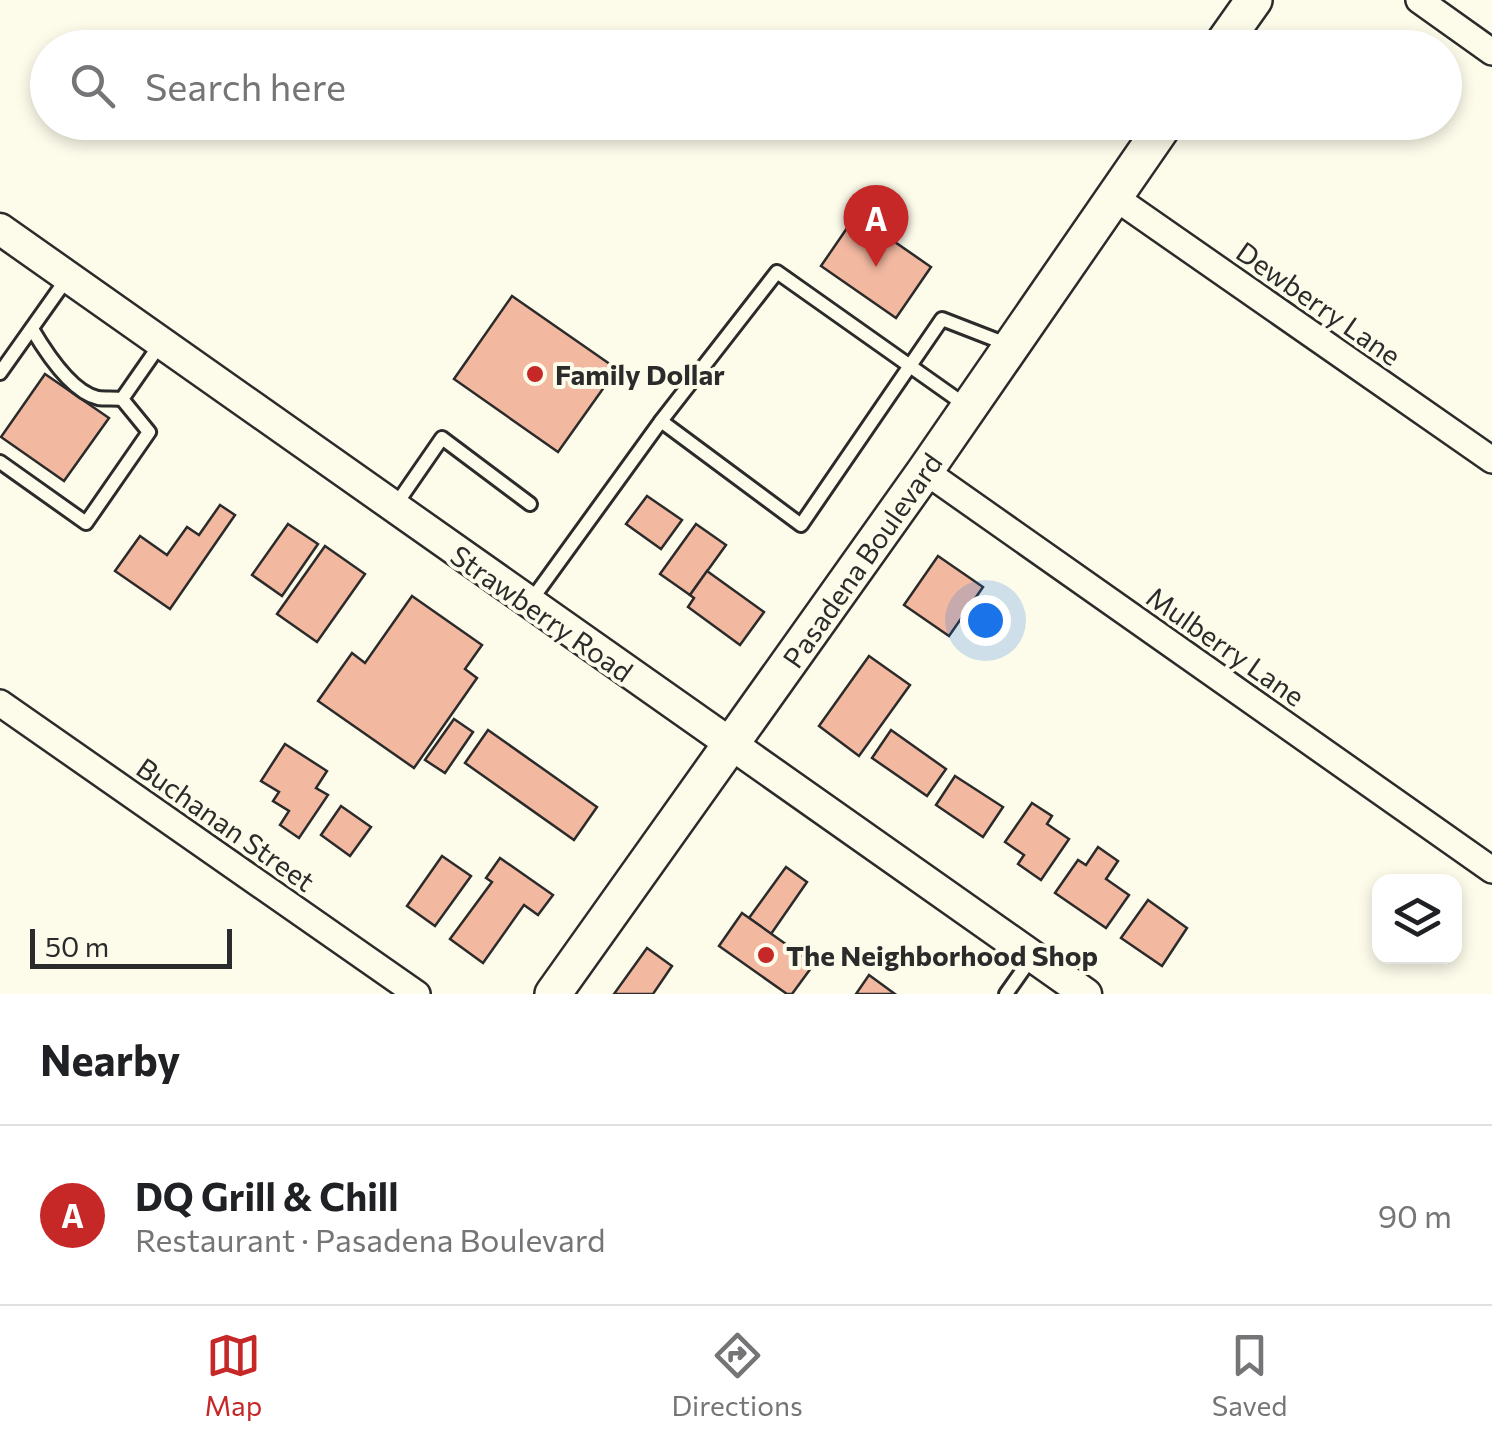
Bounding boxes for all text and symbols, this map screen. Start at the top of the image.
search box [30,30,1462,140]
icon: search [65,58,120,113]
text: Search here [145,62,346,109]
pin: A [844,184,908,267]
street label: Dewberry Lane [1230,234,1408,372]
place label: Family Dollar [555,357,725,391]
marker: Family Dollar [524,363,546,385]
street label: Pasadena Boulevard [775,446,949,674]
street label: Strawberry Road [445,538,639,688]
street label: Mulberry Lane [1141,579,1311,713]
your location [960,595,1011,646]
street label: Buchanan Street [130,750,322,898]
map controls [1372,874,1462,964]
button: layers [1372,874,1462,964]
scale bar [30,924,232,968]
text: 50 m [45,929,109,963]
place label: The Neighborhood Shop [786,938,1098,972]
marker: The Neighborhood Shop [755,944,777,966]
text: Nearby [40,1033,180,1085]
text: DQ Grill & Chill [135,1172,399,1219]
text: A [61,1195,84,1235]
text: 90 m [1378,1195,1452,1235]
text: Restaurant · Pasadena Boulevard [135,1219,605,1259]
tab: Map [205,1328,262,1422]
tab: Directions [671,1328,803,1422]
tab: Saved [1212,1328,1287,1422]

